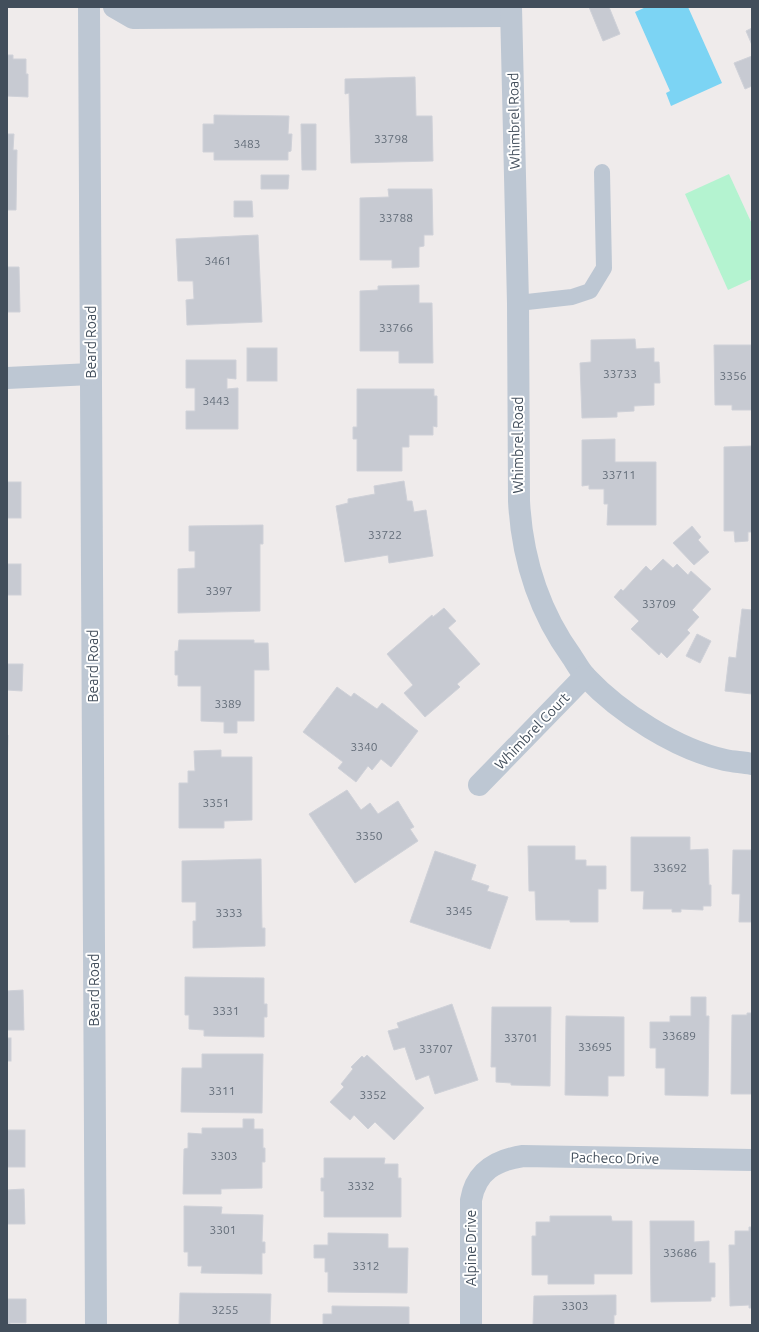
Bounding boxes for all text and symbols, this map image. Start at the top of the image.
street label: Whimbrel Road [505,72,523,170]
house number: 33798 [374,132,408,145]
house number: 3483 [233,137,261,150]
house number: 33788 [379,211,413,224]
house number: 3461 [204,254,232,267]
street label: Beard Road [83,306,99,378]
house number: 33766 [379,321,413,334]
house number: 33733 [603,367,637,380]
house number: 3356 [719,369,747,382]
house number: 3443 [202,394,230,407]
street label: Whimbrel Road [510,397,526,493]
house number: 33711 [602,468,636,481]
house number: 33722 [368,528,402,541]
house number: 3397 [205,584,233,597]
house number: 33709 [642,597,676,610]
street label: Beard Road [85,630,101,702]
street label: Whimbrel Court [491,689,573,773]
house number: 3389 [214,697,242,710]
house number: 3340 [350,740,378,753]
house number: 3351 [202,796,230,809]
house number: 3350 [355,829,383,842]
house number: 33692 [653,861,687,874]
house number: 3345 [445,904,473,917]
house number: 3333 [215,906,243,919]
street label: Beard Road [86,954,102,1026]
house number: 3331 [212,1004,240,1017]
house number: 33689 [662,1029,696,1042]
house number: 33701 [504,1031,538,1044]
house number: 33695 [578,1040,612,1053]
house number: 33707 [419,1042,453,1055]
house number: 3311 [208,1084,236,1097]
house number: 3352 [359,1088,387,1101]
house number: 3303 [210,1149,238,1162]
street label: Pacheco Drive [571,1149,659,1167]
house number: 3332 [347,1179,375,1192]
street label: Alpine Drive [463,1210,479,1286]
house number: 3301 [209,1223,237,1236]
house number: 33686 [663,1246,697,1259]
house number: 3312 [352,1259,380,1272]
house number: 3303 [561,1299,589,1312]
house number: 3255 [211,1303,239,1316]

